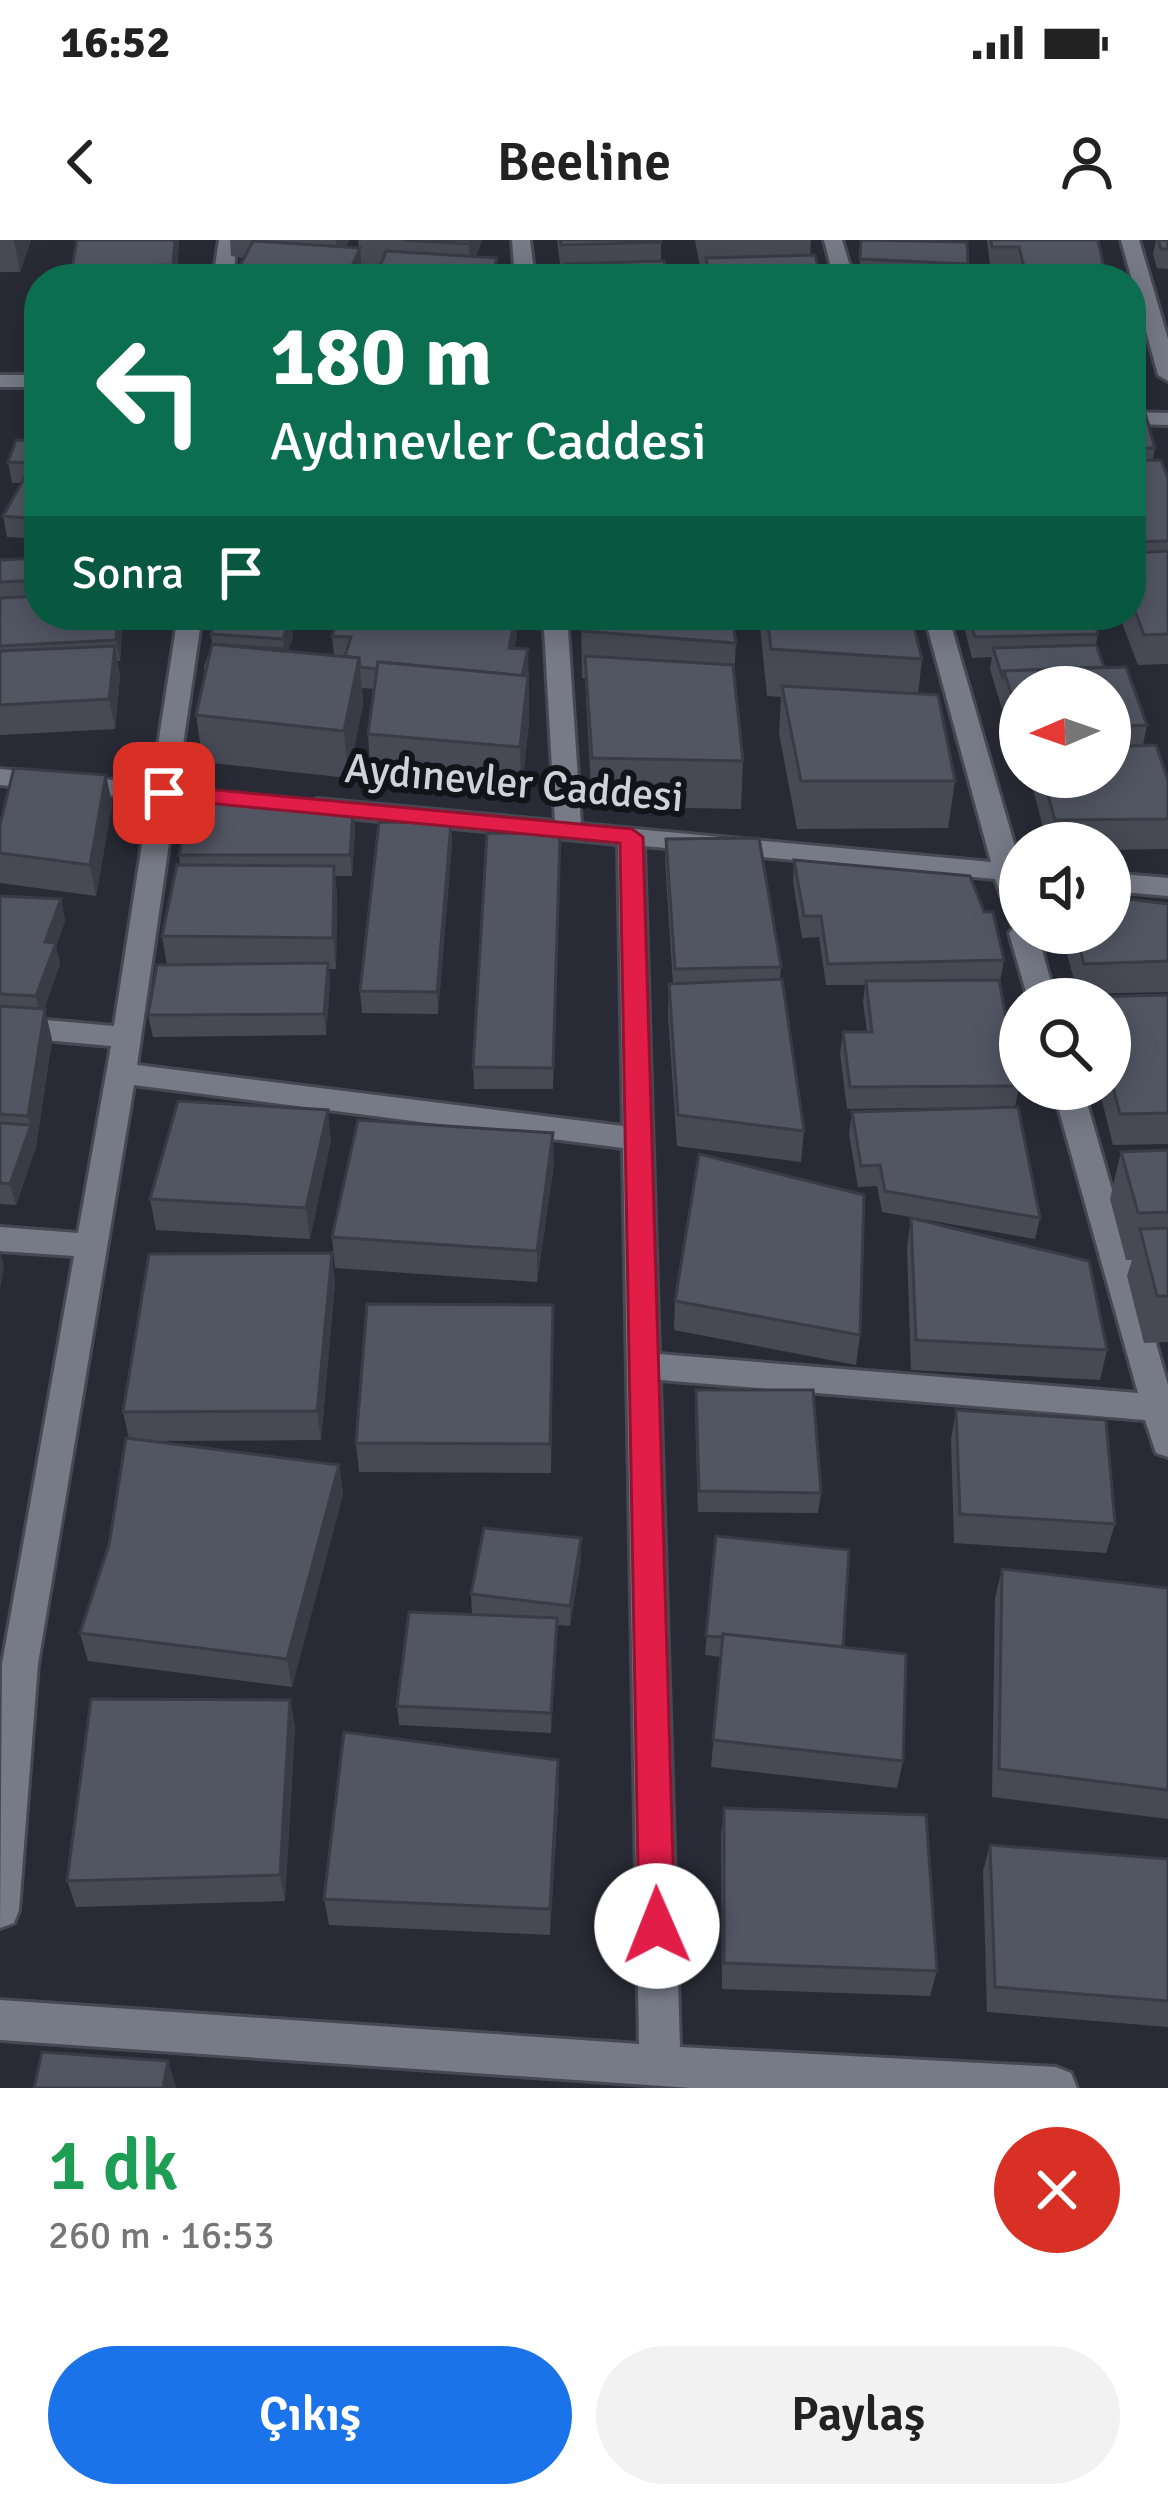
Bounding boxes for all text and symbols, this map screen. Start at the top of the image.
text: 16:52 [60,15,170,70]
icon: back [48,129,114,195]
text: Beeline [497,129,671,196]
icon: person [1054,129,1120,195]
text: 180 m [270,305,492,409]
icon: left [72,312,228,468]
text: Aydınevler Caddesi [270,408,707,475]
icon: arrive [208,540,274,606]
text: Sonra [72,546,184,601]
north arrow [999,666,1131,798]
map controls [999,666,1131,1110]
pin [113,742,215,844]
street label: Aydınevler Caddesi [343,743,685,823]
icon: arrive [131,760,197,826]
button: sound [999,822,1131,954]
button: search [999,978,1131,1110]
position arrow [594,1863,720,1989]
text: 1 dk [48,2121,178,2210]
button: close [994,2127,1120,2253]
text: 260 m · 16:53 [48,2211,275,2259]
button: Çıkış [48,2346,572,2484]
button: Paylaş [596,2346,1120,2484]

